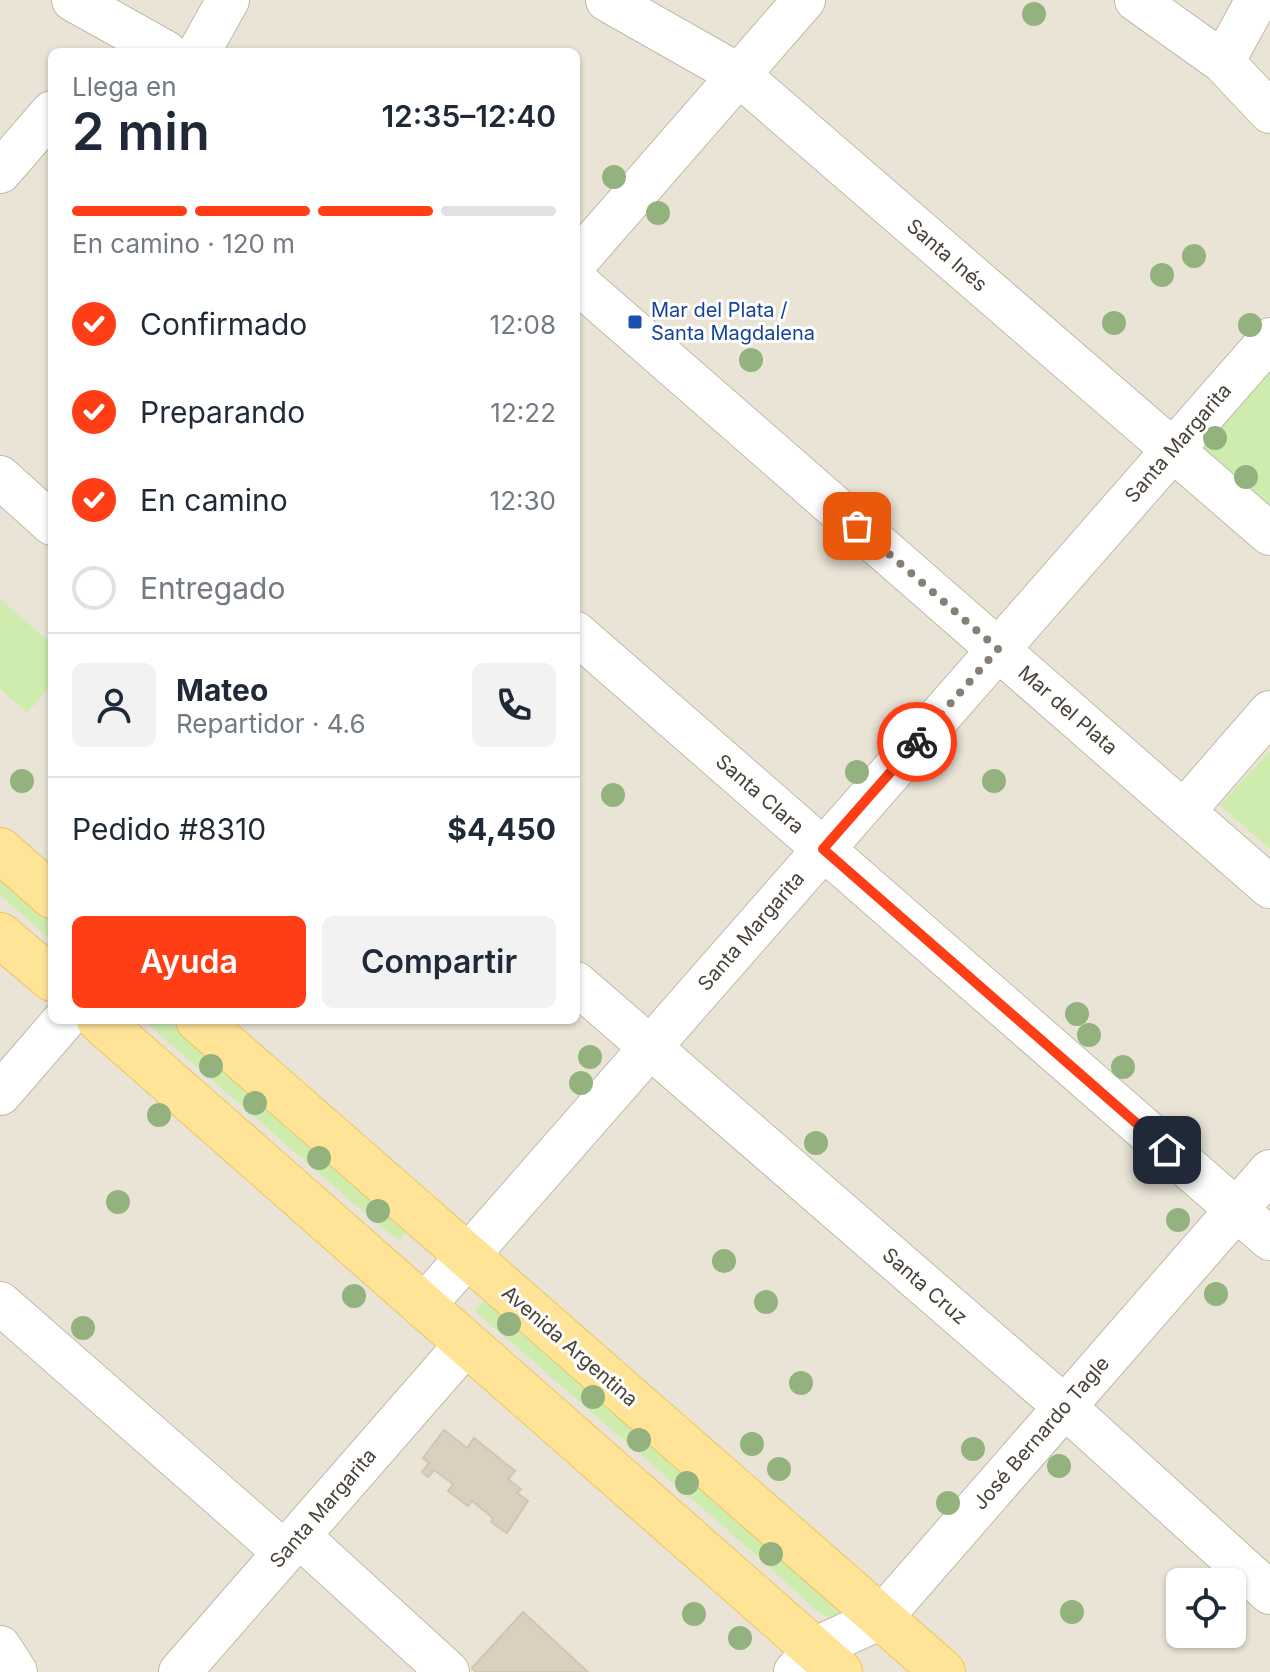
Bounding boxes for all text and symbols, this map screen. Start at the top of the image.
text: Llega en [72,71,177,102]
text: 12:35–12:40 [381,98,556,134]
text: 2 min [72,100,210,163]
street label: Santa Inés [902,214,992,296]
text: En camino · 120 m [72,228,295,259]
place label: Mar del Plata / Santa Magdalena [651,298,815,345]
icon: check [72,302,116,346]
text: Confirmado [140,306,307,342]
text: 12:08 [490,309,556,340]
marker: Mar del Plata / Santa Magdalena [626,313,644,331]
street label: Santa Margarita [1120,379,1236,507]
icon: check [72,390,116,434]
text: Preparando [140,394,305,430]
text: 12:22 [490,397,556,428]
icon: check [72,478,116,522]
text: En camino [140,482,288,518]
text: 12:30 [490,485,556,516]
pin [823,492,891,560]
icon: bag [835,504,879,548]
text: Entregado [140,570,285,606]
street label: Mar del Plata [1014,660,1122,760]
button: person [72,663,156,747]
button: phone [472,663,556,747]
text: Mateo [176,672,268,708]
courier [877,702,957,782]
text: Repartidor · 4.6 [176,708,366,739]
icon: bike [895,720,939,764]
street label: Santa Clara [711,749,809,839]
text: Pedido #8310 [72,811,266,847]
text: $4,450 [447,811,556,847]
street label: Santa Margarita [693,867,809,995]
button: Ayuda [72,916,306,1008]
button: Compartir [322,916,556,1008]
pin [1133,1116,1201,1184]
icon: home [1145,1128,1189,1172]
street label: Santa Cruz [878,1243,972,1329]
street label: Avenida Argentina [497,1281,643,1411]
street label: José Bernardo Tagle [968,1351,1114,1515]
street label: Santa Margarita [265,1444,381,1572]
map controls [1166,1568,1246,1648]
button: locate [1166,1568,1246,1648]

